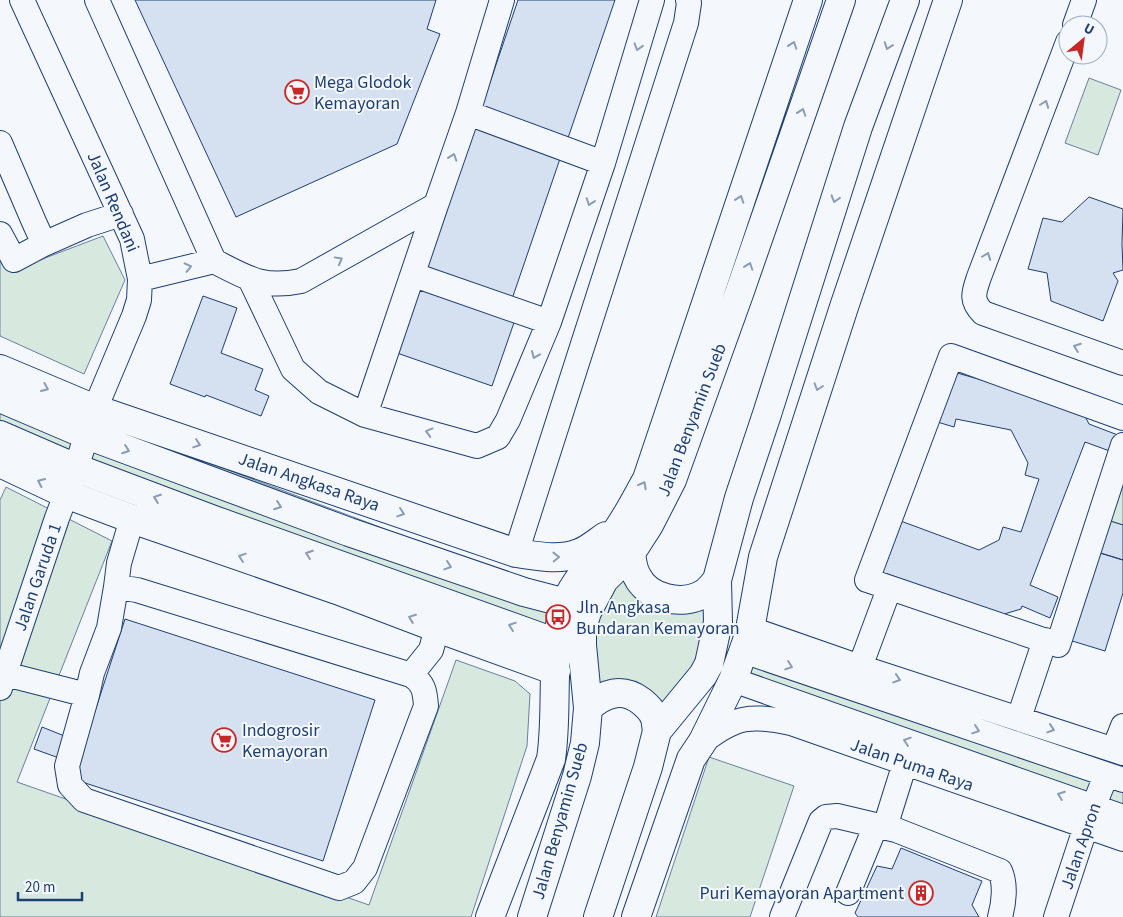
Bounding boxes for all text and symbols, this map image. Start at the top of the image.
north arrow [1058,15,1108,65]
text: U [1080,19,1098,41]
one-way arrow [884,41,894,50]
one-way arrow [633,42,643,50]
one-way arrow [787,42,797,50]
place label: Mega Glodok Kemayoran [314,70,411,116]
supermarket icon: Mega Glodok Kemayoran [284,79,310,105]
one-way arrow [1038,100,1049,109]
one-way arrow [796,109,806,117]
street label: Jalan Rendani [81,148,145,256]
one-way arrow [447,153,457,162]
one-way arrow [735,195,745,204]
one-way arrow [831,195,841,203]
one-way arrow [585,197,595,206]
one-way arrow [981,252,991,261]
one-way arrow [333,256,342,266]
one-way arrow [743,262,753,271]
one-way arrow [183,263,191,273]
street label: Jalan Benyamin Sueb [651,340,733,500]
one-way arrow [1073,343,1082,353]
one-way arrow [531,350,541,359]
one-way arrow [40,381,49,392]
one-way arrow [813,382,823,391]
one-way arrow [426,428,434,438]
one-way arrow [193,438,201,448]
one-way arrow [121,444,130,454]
street label: Jalan Angkasa Raya [235,446,383,518]
one-way arrow [37,478,46,489]
one-way arrow [637,482,647,491]
one-way arrow [153,494,161,504]
one-way arrow [274,500,282,510]
one-way arrow [396,508,405,518]
street label: Jalan Garuda 1 [8,520,68,634]
one-way arrow [306,550,314,560]
one-way arrow [553,552,561,562]
one-way arrow [239,553,247,563]
one-way arrow [444,560,452,570]
place label: Jln. Angkasa Bundaran Kemayoran [576,595,740,641]
bus stop icon: Jln. Angkasa Bundaran Kemayoran [545,604,571,630]
one-way arrow [408,614,416,624]
one-way arrow [508,622,516,632]
one-way arrow [785,660,793,670]
one-way arrow [892,673,900,683]
place label: Indogrosir Kemayoran [242,718,328,764]
one-way arrow [1046,723,1055,733]
one-way arrow [971,724,980,734]
supermarket icon: Indogrosir Kemayoran [211,727,237,753]
street label: Jalan Puma Raya [847,732,977,798]
one-way arrow [903,737,912,747]
street label: Jalan Benyamin Sueb [526,739,594,902]
one-way arrow [1057,791,1065,801]
street label: Jalan Apron [1054,799,1108,893]
scale bar [18,870,81,902]
text: 20 m [25,877,55,898]
building icon: Puri Kemayoran Apartment [908,880,934,906]
place label: Puri Kemayoran Apartment [699,881,904,906]

